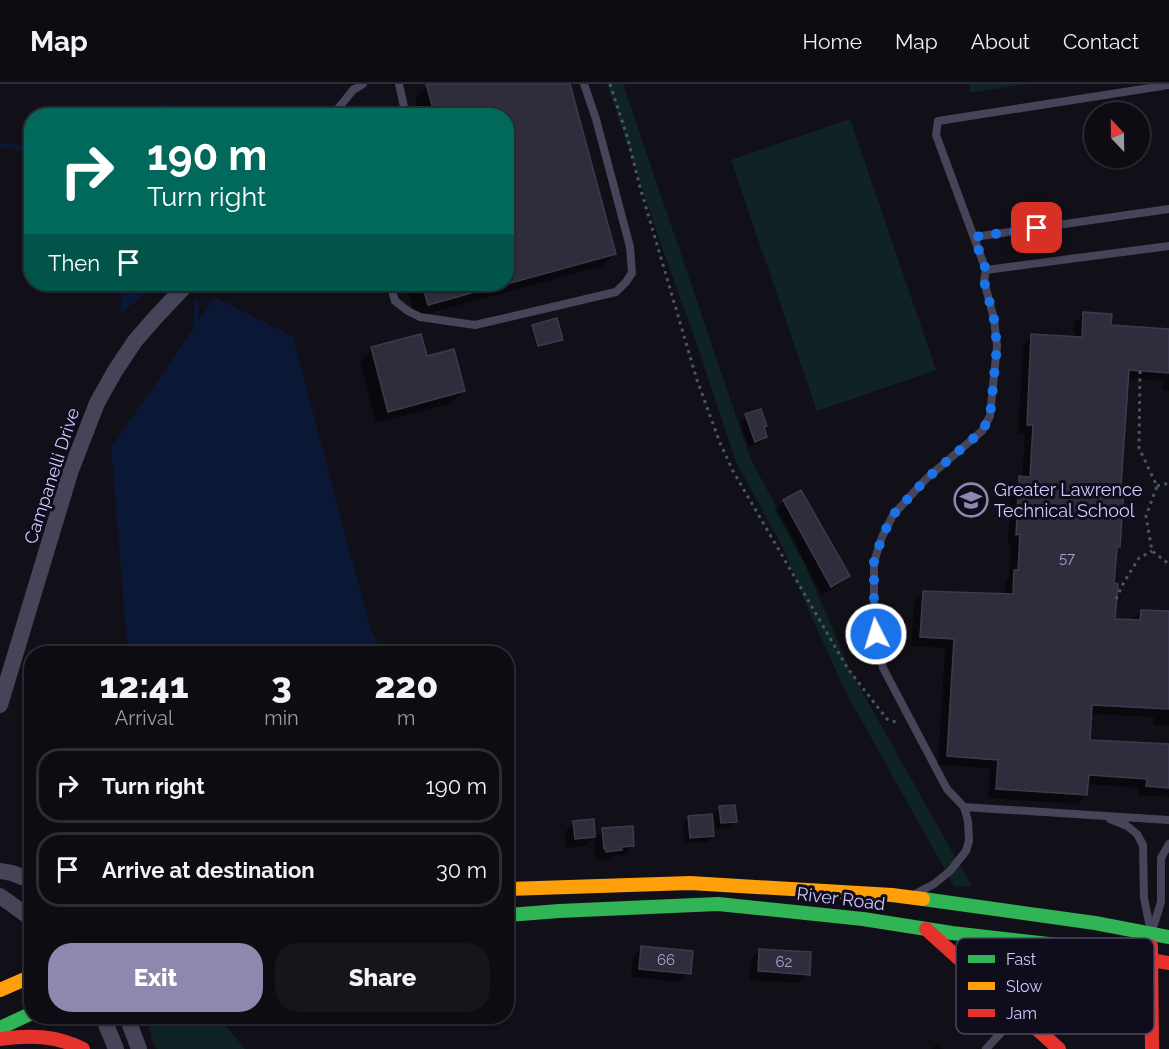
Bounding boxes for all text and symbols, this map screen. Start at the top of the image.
text: Map [30,25,88,58]
text: Home [803,29,862,54]
text: Map [895,29,938,54]
text: About [971,29,1030,54]
text: Contact [1063,29,1139,54]
north arrow [1084,102,1150,168]
map controls [1084,102,1150,168]
text: 190 m [147,131,267,180]
icon: right [48,132,126,210]
text: Turn right [147,181,266,212]
pin [1011,202,1062,253]
icon: arrive [1020,211,1053,244]
icon: arrive [112,246,145,279]
text: Then [48,250,100,276]
street label: Campanelli Drive [20,405,84,547]
place label: Greater Lawrence Technical School [994,479,1143,521]
school or university icon: Greater Lawrence Technical School [953,482,989,518]
house number: 57 [1059,549,1075,567]
position arrow [844,602,908,666]
text: 12:41 [100,664,189,706]
text: 3 [271,664,292,706]
text: 220 [374,664,438,706]
text: Arrival [115,706,173,730]
text: min [264,706,299,730]
text: m [397,706,416,730]
icon: right [51,769,84,802]
text: Turn right [102,773,205,799]
text: 190 m [425,773,487,799]
icon: arrive [51,853,84,886]
text: Arrive at destination [102,857,315,883]
text: 30 m [436,857,487,883]
street label: River Road [796,883,887,914]
legend [956,938,1154,1034]
button: Exit [48,943,263,1012]
button: Share [275,943,490,1012]
text: Fast [1006,950,1037,969]
house number: 66 [657,951,675,969]
house number: 62 [776,953,793,971]
text: Slow [1006,977,1042,996]
text: Jam [1006,1004,1037,1023]

